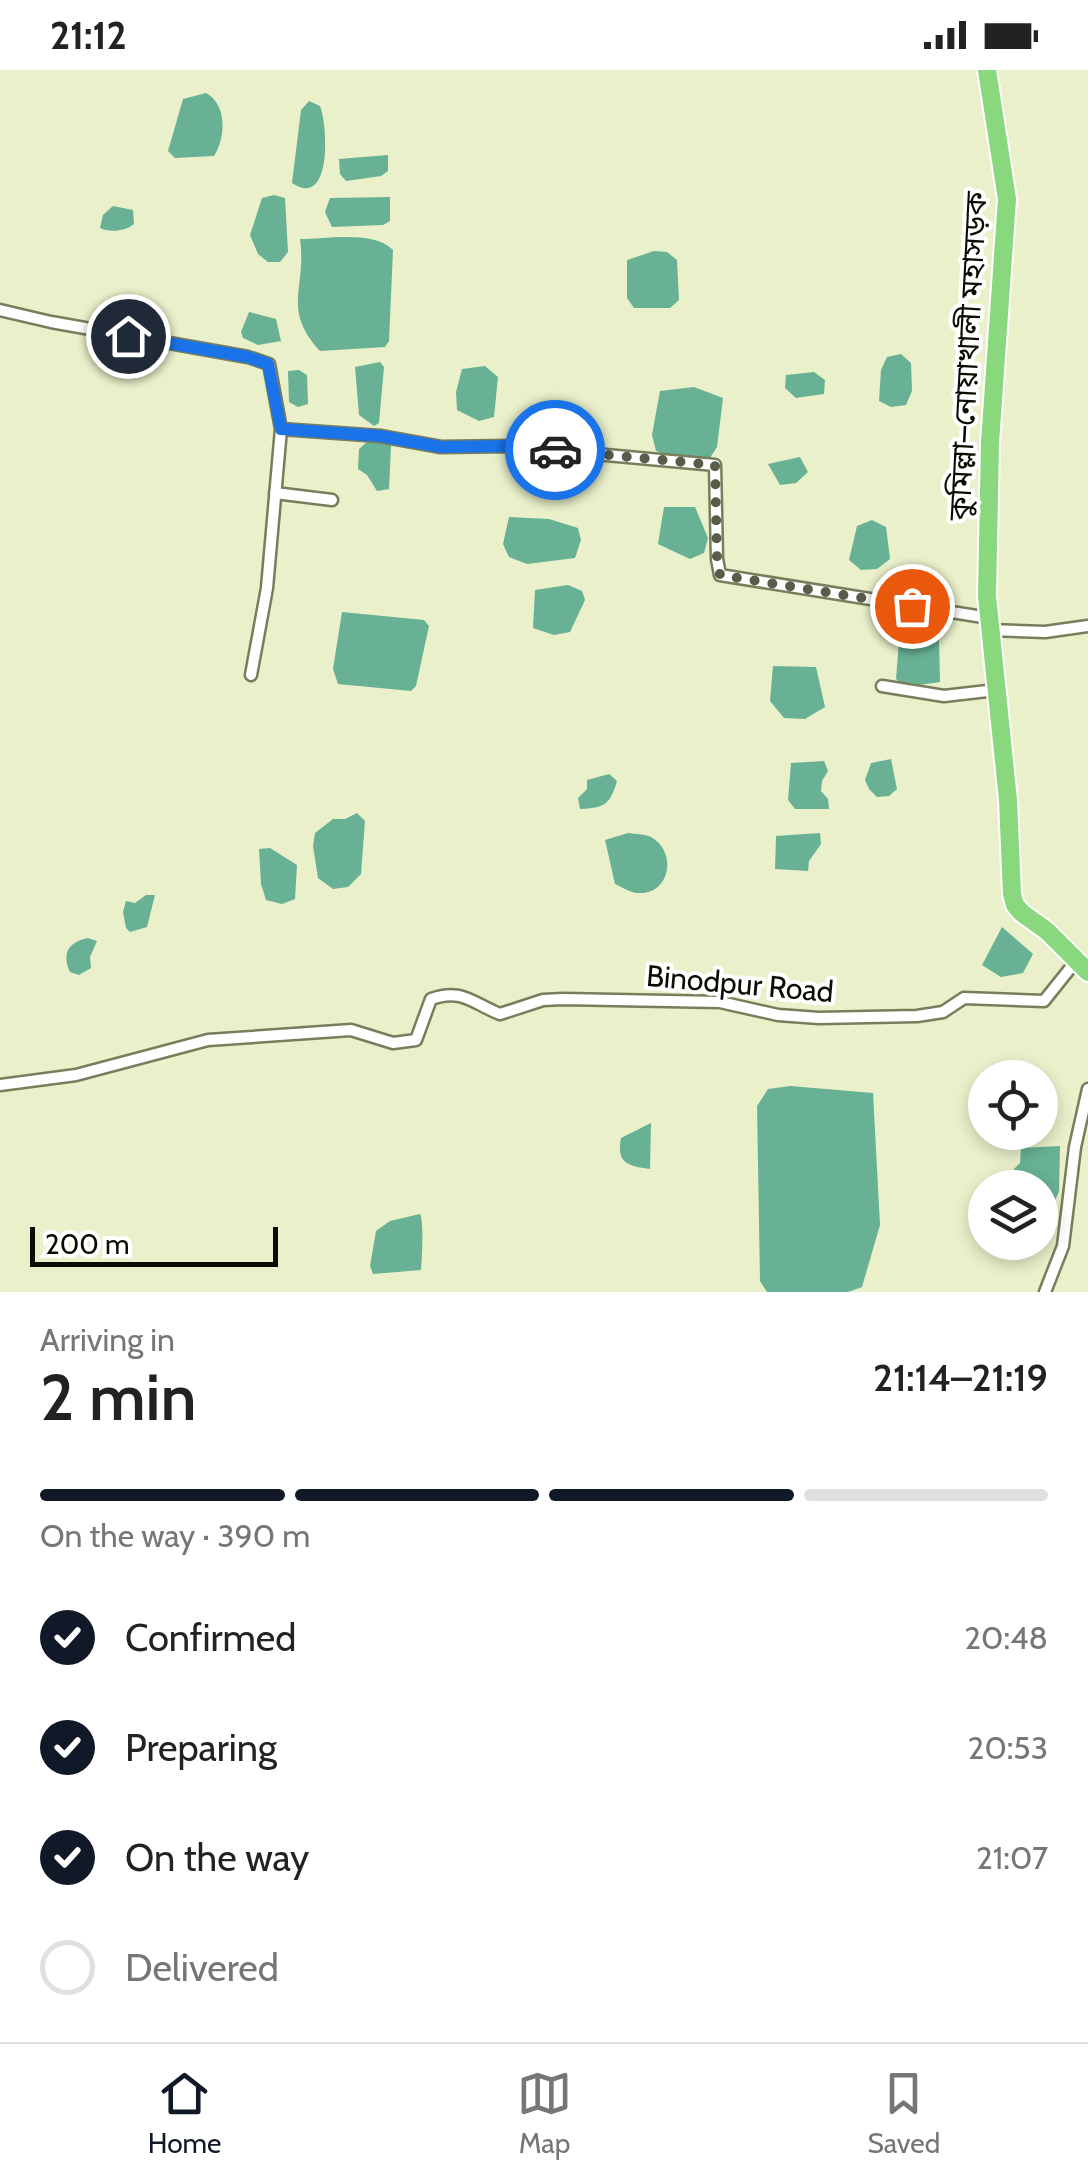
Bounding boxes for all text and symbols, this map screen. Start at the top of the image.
text: 21:12 [50,12,127,59]
street label: কুমিল্লা–নোয়াখালী মহাসড়ক [940,190,995,522]
pin [86,294,171,379]
icon: home [101,309,156,364]
courier [505,400,605,500]
icon: car [528,423,583,478]
pin [870,564,955,649]
icon: bag [885,579,940,634]
street label: Binodpur Road [645,957,835,1010]
map controls [968,1060,1058,1260]
button: locate [968,1060,1058,1150]
button: layers [968,1170,1058,1260]
scale bar [30,1222,278,1266]
text: 200 m [45,1227,130,1261]
text: Arriving in [40,1320,175,1359]
text: 21:14–21:19 [873,1354,1048,1401]
text: 2 min [40,1357,197,1436]
text: On the way · 390 m [40,1516,310,1555]
icon: check [40,1610,95,1665]
text: Confirmed [125,1614,296,1661]
text: 20:48 [964,1618,1048,1657]
icon: check [40,1720,95,1775]
text: Preparing [125,1724,277,1771]
text: 20:53 [968,1728,1048,1767]
icon: check [40,1830,95,1885]
text: On the way [125,1834,309,1881]
text: 21:07 [976,1838,1048,1877]
text: Delivered [125,1944,279,1991]
tab: Home [148,2066,221,2160]
tab: Map [517,2066,572,2160]
tab: Saved [868,2066,940,2160]

